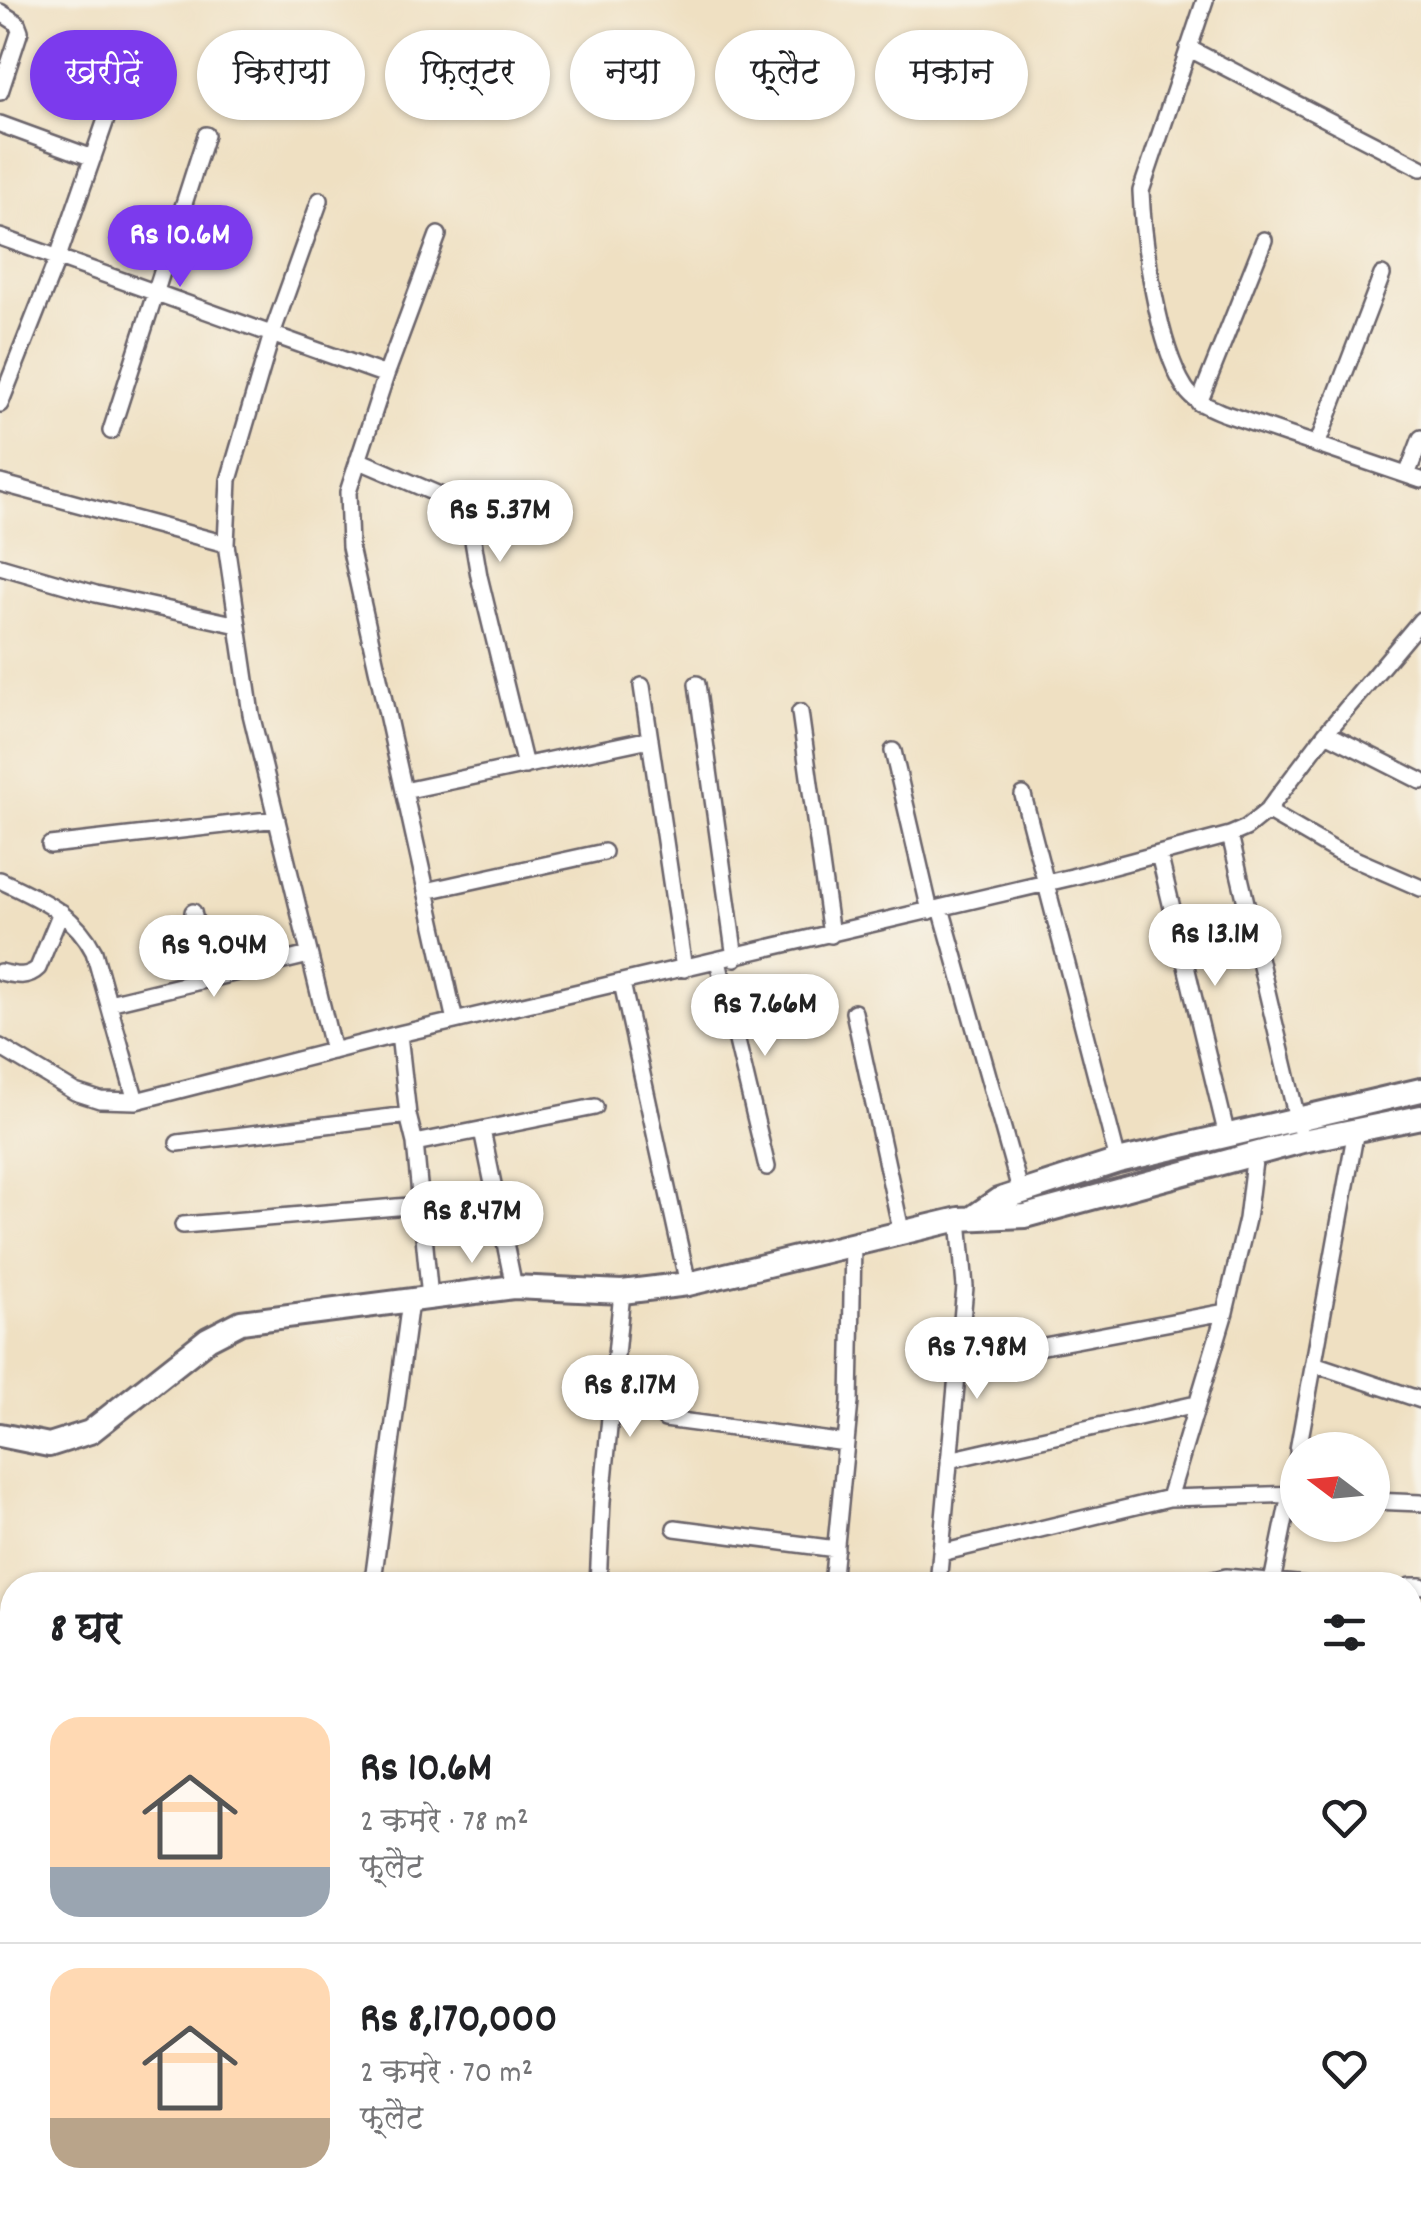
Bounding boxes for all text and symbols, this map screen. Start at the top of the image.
chip: खरीदें [30,30,177,120]
chip: किराया [197,30,365,120]
chip: फ़िल्टर [385,30,550,120]
chip: नया [570,30,695,120]
chip: फ़्लैट [715,30,855,120]
chip: मकान [875,30,1028,120]
pin: Rs 10.6M [77,205,283,290]
text: Rs 10.6M [130,214,230,260]
pin: Rs 5.37M [397,480,603,565]
text: Rs 5.37M [449,489,551,535]
pin: Rs 13.1M [1112,904,1318,989]
text: Rs 13.1M [1171,913,1259,959]
pin: Rs 9.04M [111,915,317,1000]
text: Rs 9.04M [161,924,267,970]
pin: Rs 7.66M [662,974,868,1059]
text: Rs 7.66M [713,983,817,1029]
pin: Rs 8.47M [369,1181,575,1266]
text: Rs 8.47M [423,1190,521,1236]
pin: Rs 7.98M [874,1317,1080,1402]
text: Rs 7.98M [927,1326,1027,1372]
pin: Rs 8.17M [527,1355,733,1440]
text: Rs 8.17M [584,1364,676,1410]
north arrow [1280,1432,1390,1542]
map controls [1280,1432,1390,1542]
text: 8 घर [50,1602,122,1662]
icon: filters [1317,1605,1372,1660]
text: Rs 10.6M [360,1741,492,1801]
icon: home [130,1757,250,1877]
icon: heart [1317,1790,1372,1845]
text: 2 कमरे · 78 m² [360,1801,529,1847]
text: फ़्लैट [360,1847,423,1893]
text: Rs 8,170,000 [360,1992,557,2052]
icon: home [130,2008,250,2128]
icon: heart [1317,2041,1372,2096]
text: 2 कमरे · 70 m² [360,2052,533,2098]
text: फ़्लैट [360,2098,423,2144]

